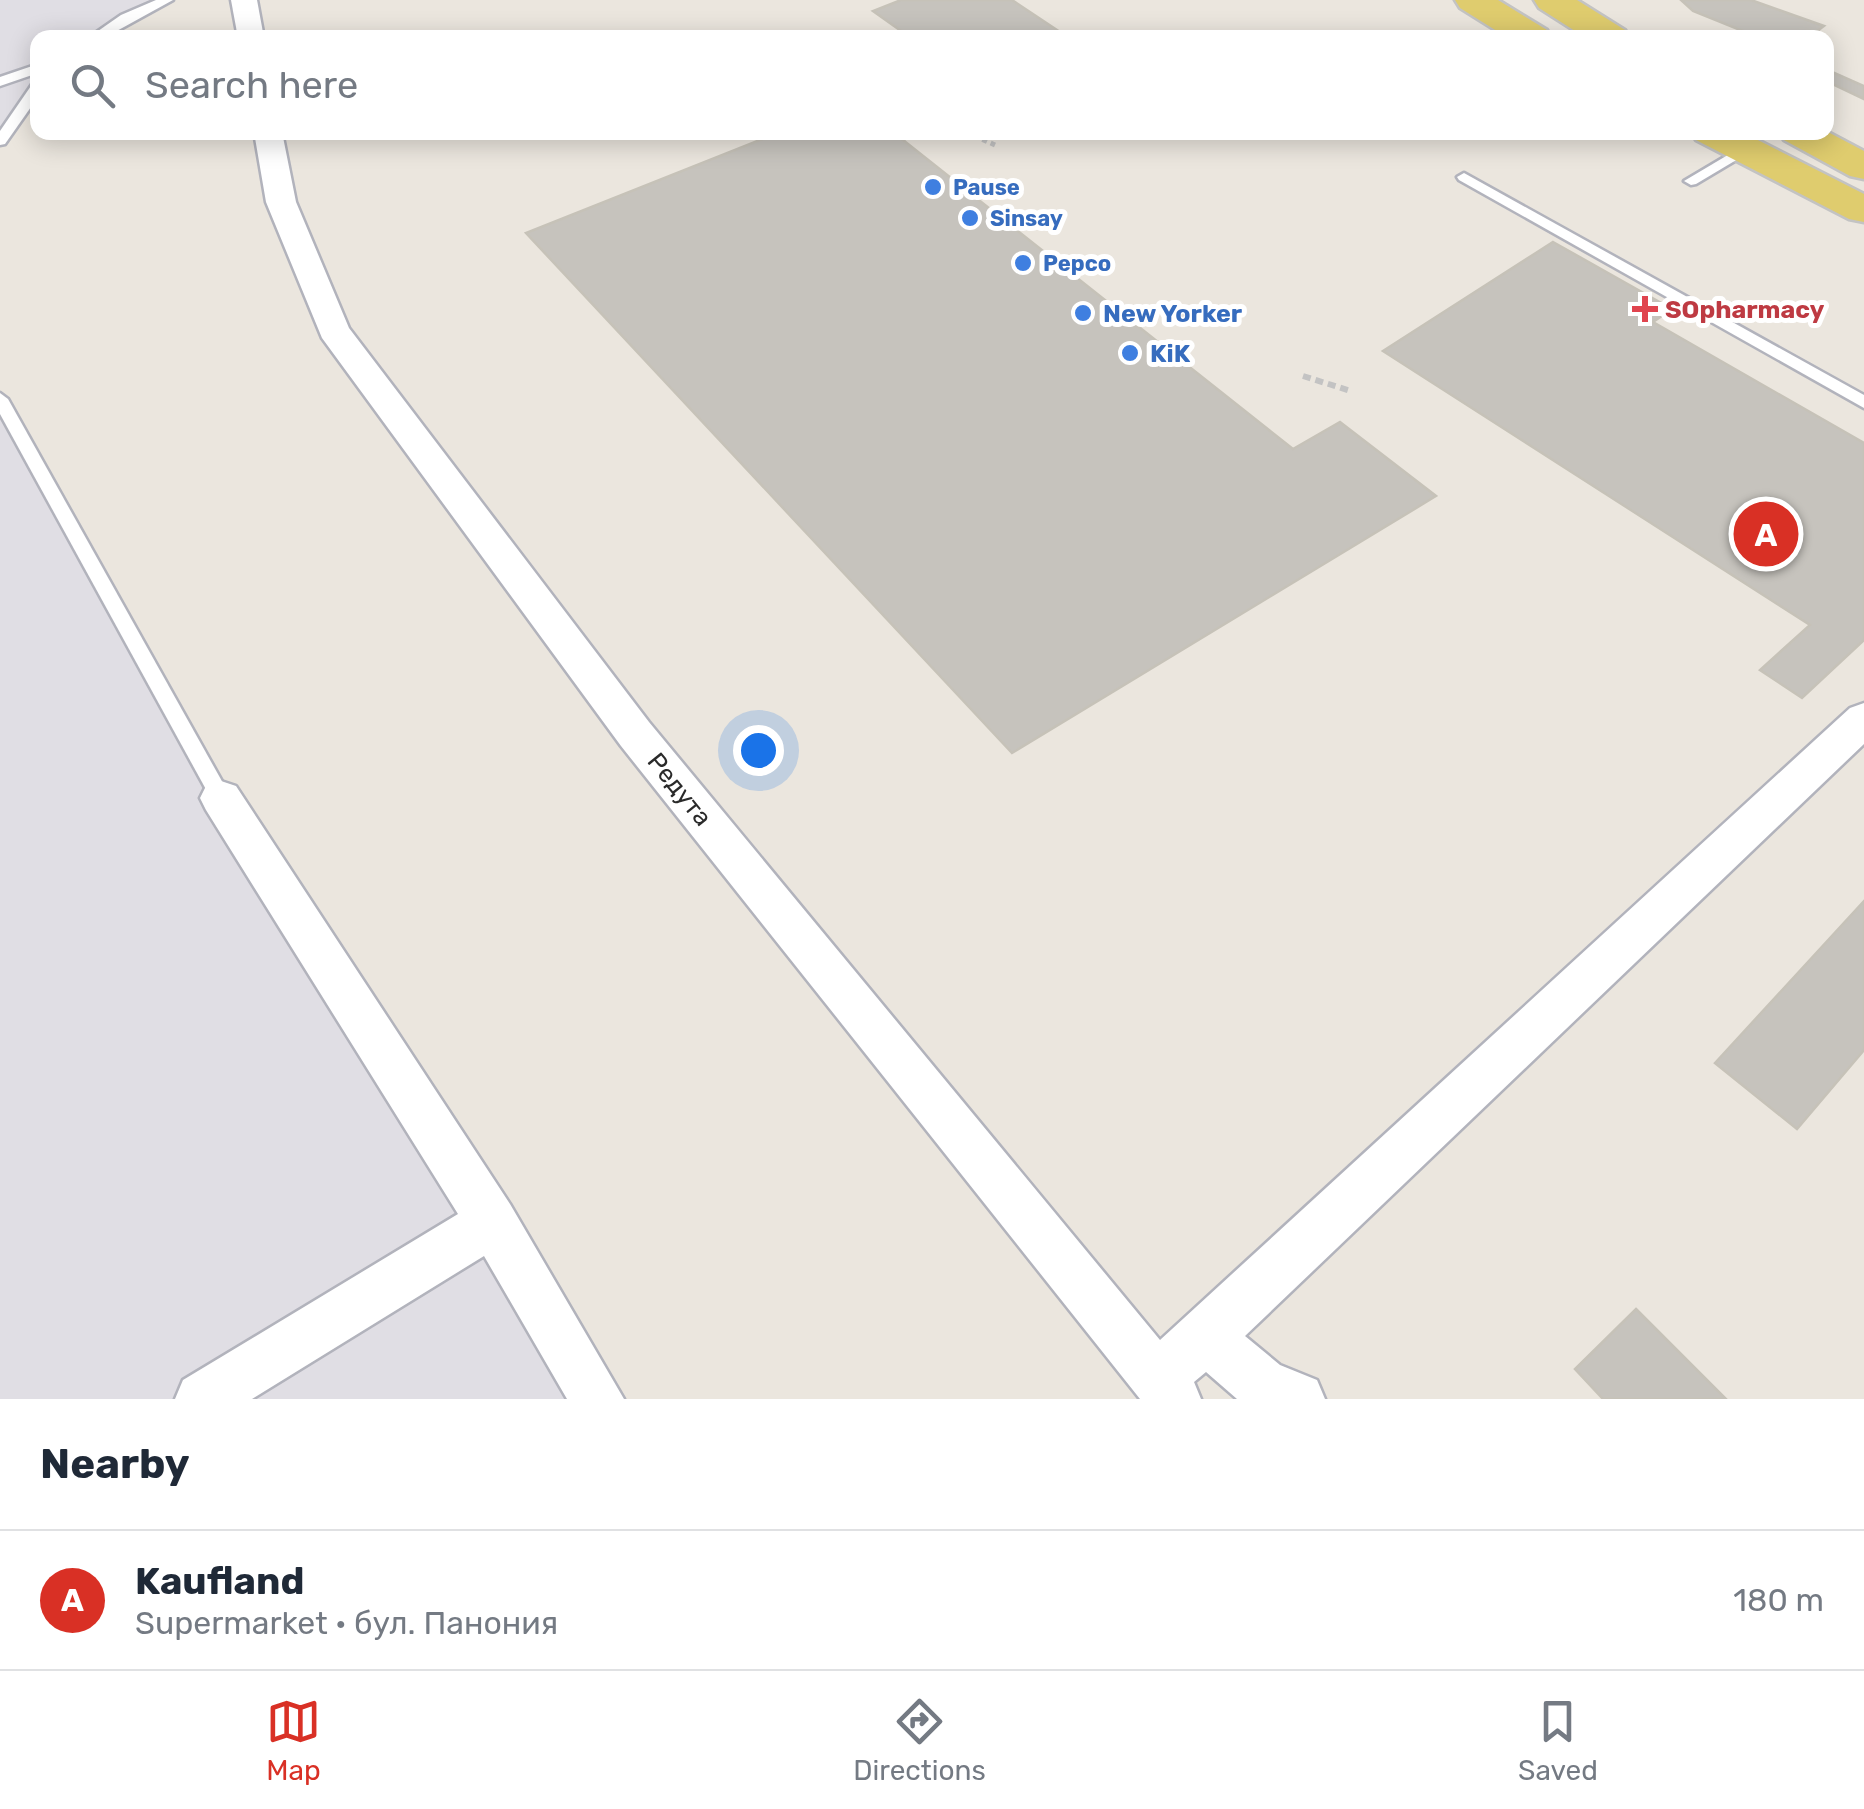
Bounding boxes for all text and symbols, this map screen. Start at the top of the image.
search box [30,30,1834,140]
icon: search [65,58,120,113]
text: Search here [145,62,358,108]
place label: Pause [953,174,1020,201]
marker: Pause [922,176,944,198]
place label: Sinsay [990,205,1063,232]
marker: Sinsay [959,207,981,229]
place label: Pepco [1043,250,1111,277]
marker: Pepco [1012,252,1034,274]
place label: SOpharmacy [1665,295,1824,324]
marker: SOpharmacy [1634,298,1656,320]
place label: New Yorker [1103,299,1243,328]
marker: New Yorker [1072,302,1094,324]
place label: KiK [1150,339,1191,368]
marker: KiK [1119,342,1141,364]
pin: A [1734,496,1798,572]
your location [733,725,784,776]
street label: Редута [641,747,718,832]
text: Nearby [40,1439,190,1489]
text: Kaufland [135,1558,304,1604]
text: A [61,1581,84,1619]
text: 180 m [1733,1581,1824,1619]
text: Supermarket · бул. Панония [135,1604,558,1642]
tab: Map [266,1694,321,1787]
tab: Directions [853,1694,986,1787]
tab: Saved [1518,1694,1598,1787]

